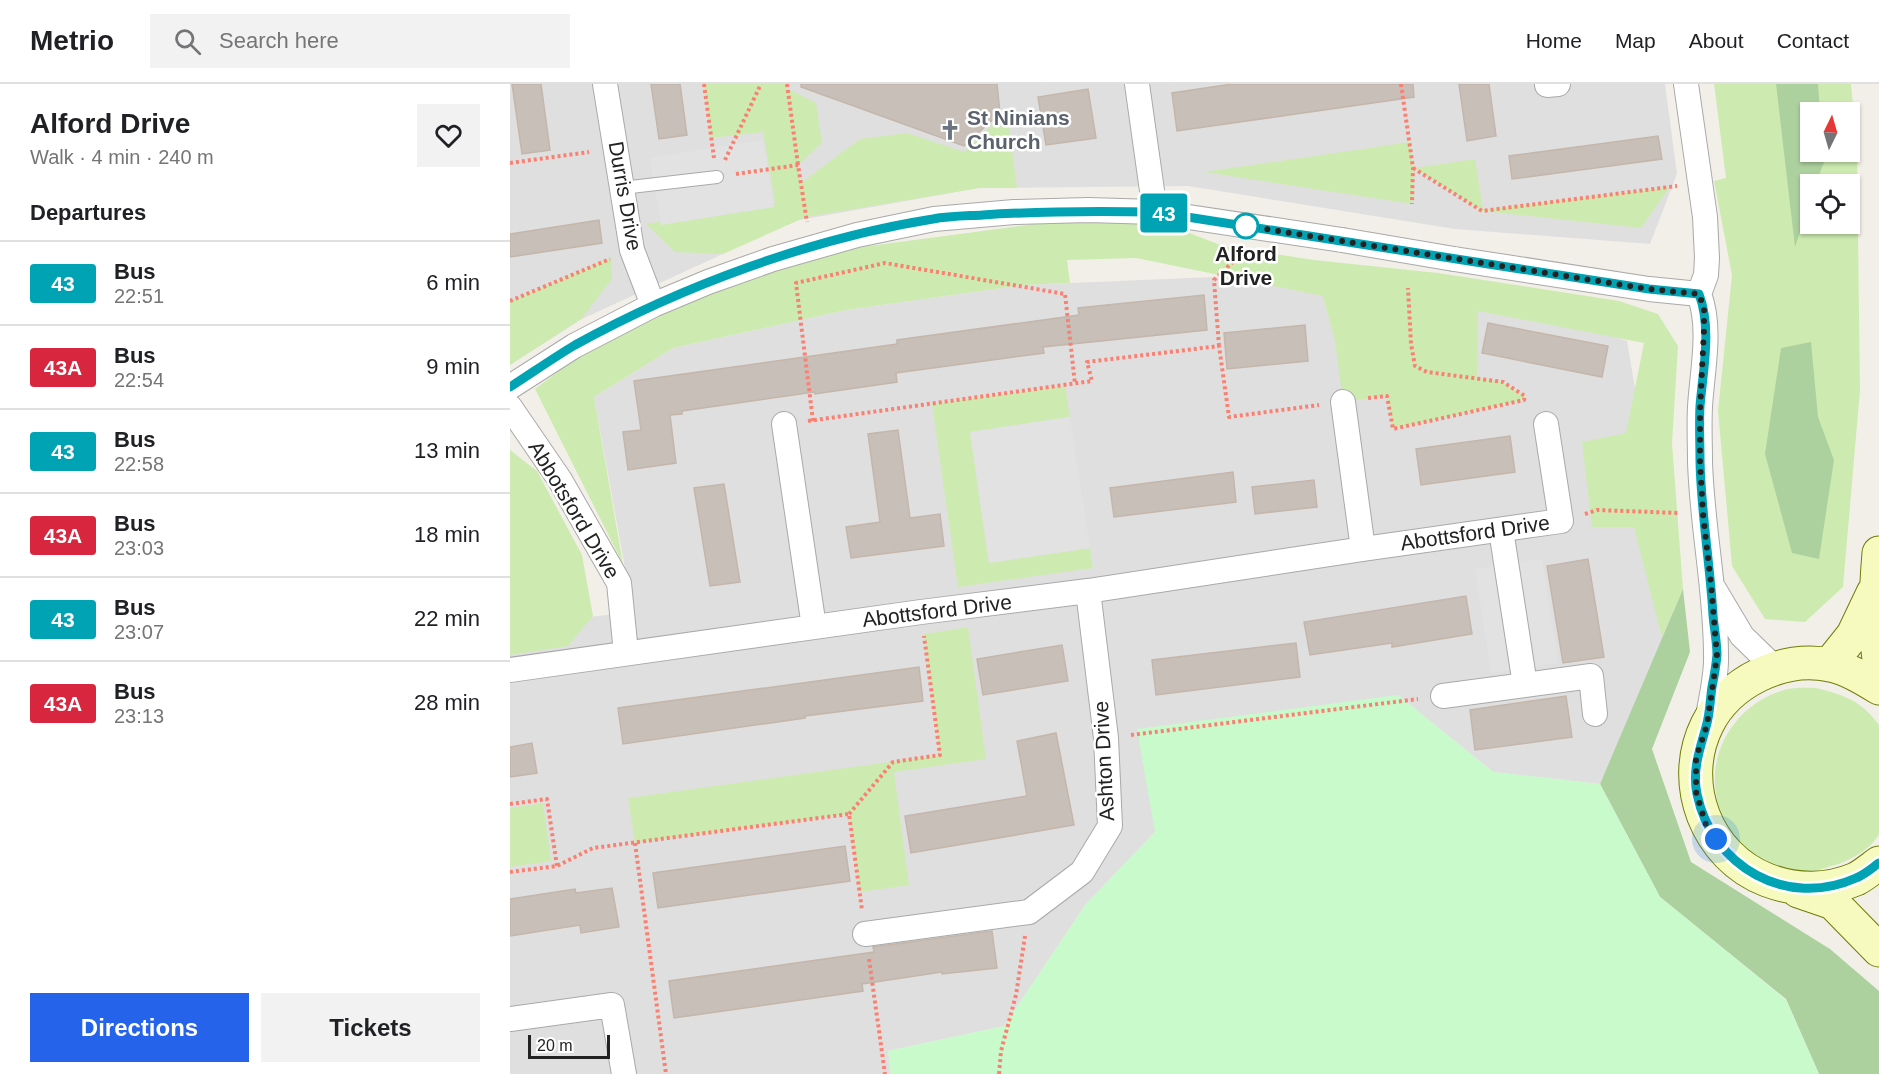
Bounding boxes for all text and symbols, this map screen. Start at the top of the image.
search box [150,14,570,68]
text: Metrio [30,25,114,56]
icon: search [171,25,204,58]
text: Search here [219,28,339,53]
text: Home [1526,29,1582,52]
text: Map [1615,29,1656,52]
text: About [1689,29,1744,52]
text: Contact [1777,29,1849,52]
north arrow [1800,102,1860,162]
map controls [1800,102,1860,234]
button: heart [417,104,480,167]
place label: St Ninians Church [967,106,1070,153]
text: Alford Drive [30,108,190,139]
church icon: St Ninians Church [938,118,962,142]
street label: Durris Drive [605,139,646,252]
text: Walk · 4 min · 240 m [30,146,214,168]
button: locate [1800,174,1860,234]
line badge: 43 [1137,194,1191,232]
text: Departures [30,200,146,225]
text: 43 [1152,202,1176,225]
marker: Alford Drive [1233,213,1259,239]
place label: Alford Drive [1215,242,1277,289]
text: Bus [114,259,156,284]
text: 6 min [426,270,480,295]
text: 43 [51,272,75,295]
text: 22:51 [114,285,164,307]
text: Bus [114,343,156,368]
text: 9 min [426,354,480,379]
text: 43A [44,356,82,379]
text: 22:54 [114,369,164,391]
text: Bus [114,427,156,452]
street label: Abbotsford Drive [524,437,625,583]
text: 13 min [414,438,480,463]
text: 43 [51,440,75,463]
text: 22:58 [114,453,164,475]
text: Bus [114,511,156,536]
street label: Abottsford Drive [1399,511,1551,554]
text: 18 min [414,522,480,547]
text: 43A [44,524,82,547]
text: 23:03 [114,537,164,559]
street label: Abottsford Drive [861,590,1013,631]
text: Bus [114,595,156,620]
text: 22 min [414,606,480,631]
text: 43 [51,608,75,631]
text: 23:07 [114,621,164,643]
text: Bus [114,679,156,704]
text: 28 min [414,690,480,715]
text: 43A [44,692,82,715]
street label: Ashton Drive [1089,700,1118,822]
text: 23:13 [114,705,164,727]
your location [1701,824,1731,854]
button: Directions [30,993,249,1062]
button: Tickets [261,993,480,1062]
scale bar [528,1032,610,1060]
text: 20 m [537,1037,573,1054]

